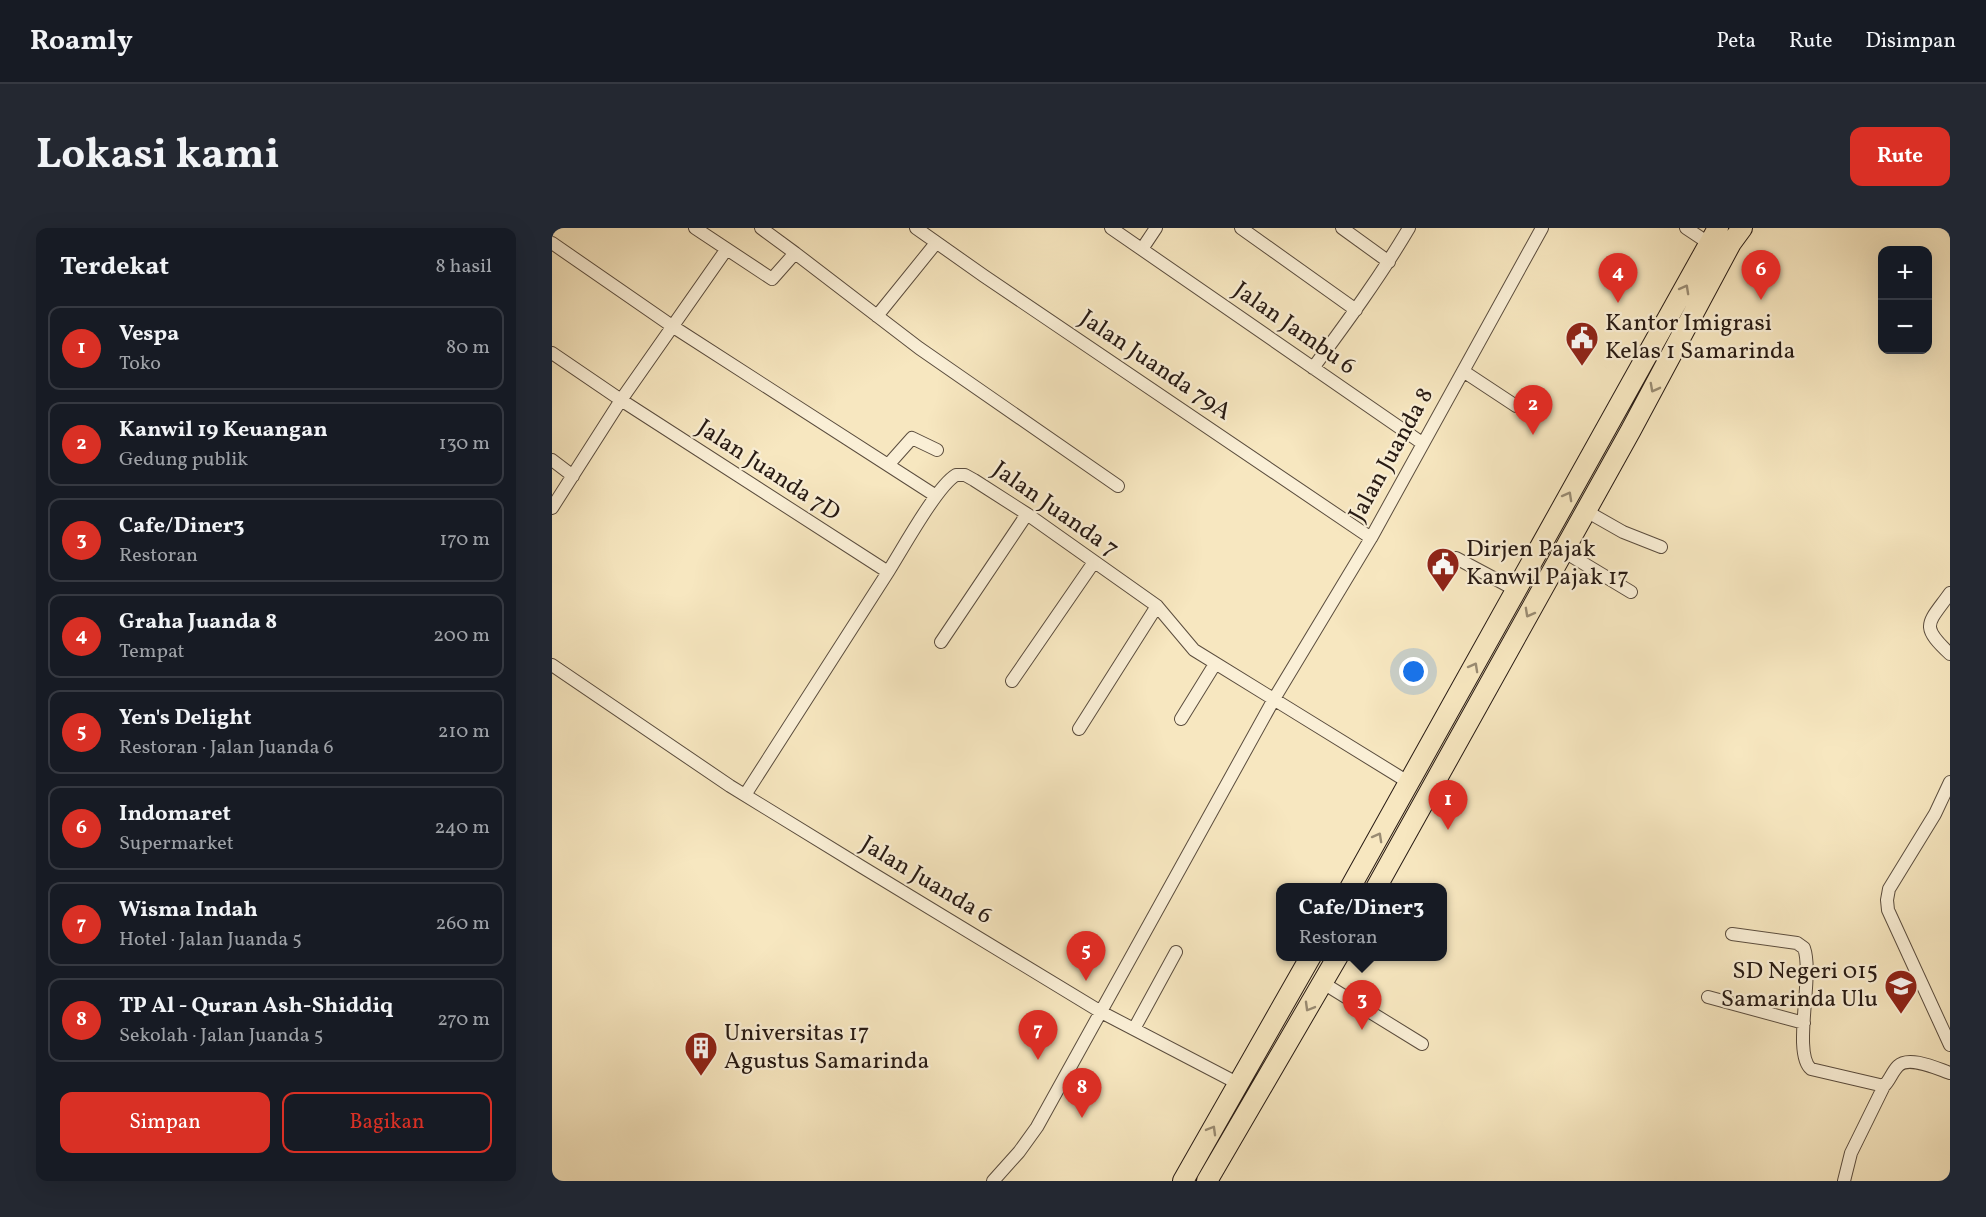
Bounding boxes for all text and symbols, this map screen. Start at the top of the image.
text: Roamly [30,22,133,61]
text: Peta [1717,27,1756,56]
text: Rute [1789,27,1832,56]
text: Disimpan [1865,27,1956,56]
text: Lokasi kami [36,127,280,186]
button: Rute [1850,127,1950,186]
map controls [1878,246,1932,354]
button: + [1878,246,1932,300]
text: Terdekat [60,249,169,285]
pin: 6 [1742,250,1780,300]
text: 8 hasil [435,253,492,281]
pin: 4 [1598,254,1638,303]
street label: Jalan Jambu 6 [1226,274,1362,384]
one-way arrow [1678,285,1689,296]
button: − [1878,300,1932,354]
street label: Jalan Juanda 79A [1072,302,1238,430]
place label: Kantor Imigrasi Kelas 1 Samarinda [1605,307,1796,369]
text: Vespa [119,319,179,350]
public building icon: Kantor Imigrasi Kelas 1 Samarinda [1564,320,1600,367]
text: 1 [77,334,86,362]
text: 80 m [446,334,490,362]
text: Toko [119,350,161,378]
one-way arrow [1650,381,1661,392]
street label: Jalan Juanda 8 [1341,382,1443,528]
pin: 2 [1514,386,1552,435]
street label: Jalan Juanda 7D [689,412,847,530]
text: Kanwil 19 Keuangan [119,415,328,446]
text: 2 [76,430,87,458]
text: 130 m [439,430,490,458]
text: Gedung publik [119,446,248,474]
street label: Jalan Juanda 7 [985,454,1125,566]
one-way arrow [1561,492,1573,502]
text: Cafe/Diner3 [119,511,245,542]
text: 3 [76,526,87,554]
text: 170 m [440,526,490,554]
place label: Dirjen Pajak Kanwil Pajak 17 [1466,533,1629,595]
text: Restoran [119,542,198,570]
public building icon: Dirjen Pajak Kanwil Pajak 17 [1425,546,1461,593]
text: Graha Juanda 8 [119,607,277,638]
one-way arrow [1525,607,1536,617]
text: 4 [75,622,88,650]
text: 200 m [433,622,490,650]
text: Tempat [119,638,185,666]
your location [1399,657,1428,686]
one-way arrow [1467,663,1478,673]
text: Yen's Delight [119,703,252,734]
text: 5 [77,718,86,746]
text: 210 m [438,718,490,746]
text: Restoran · Jalan Juanda 6 [119,734,334,762]
pin: 1 [1428,780,1468,830]
text: Indomaret [119,799,231,830]
text: 6 [76,814,87,842]
text: 240 m [435,814,490,842]
street label: Jalan Juanda 6 [854,828,998,934]
text: Supermarket [119,830,234,858]
one-way arrow [1371,832,1382,843]
popup [1276,883,1447,961]
text: Cafe/Diner3 [1299,893,1424,924]
text: Wisma Indah [119,895,258,926]
text: 7 [77,910,86,938]
text: 260 m [435,910,490,938]
text: Restoran [1299,924,1378,952]
text: Hotel · Jalan Juanda 5 [119,926,302,954]
pin: 5 [1066,932,1106,981]
place label: SD Negeri 015 Samarinda Ulu [1721,955,1878,1017]
school or university icon: SD Negeri 015 Samarinda Ulu [1883,968,1919,1015]
pin: 3 [1342,980,1382,1030]
text: TP Al - Quran Ash-Shiddiq [119,991,393,1022]
one-way arrow [1305,1001,1316,1011]
text: 8 [76,1006,87,1034]
text: 270 m [437,1006,490,1034]
pin: 7 [1018,1010,1058,1060]
place label: Universitas 17 Agustus Samarinda [724,1017,930,1079]
text: Sekolah · Jalan Juanda 5 [119,1022,323,1050]
building icon: Universitas 17 Agustus Samarinda [683,1030,719,1077]
pin: 8 [1062,1068,1102,1118]
button: Simpan [60,1092,270,1153]
button: Bagikan [282,1092,492,1153]
one-way arrow [1205,1126,1216,1137]

